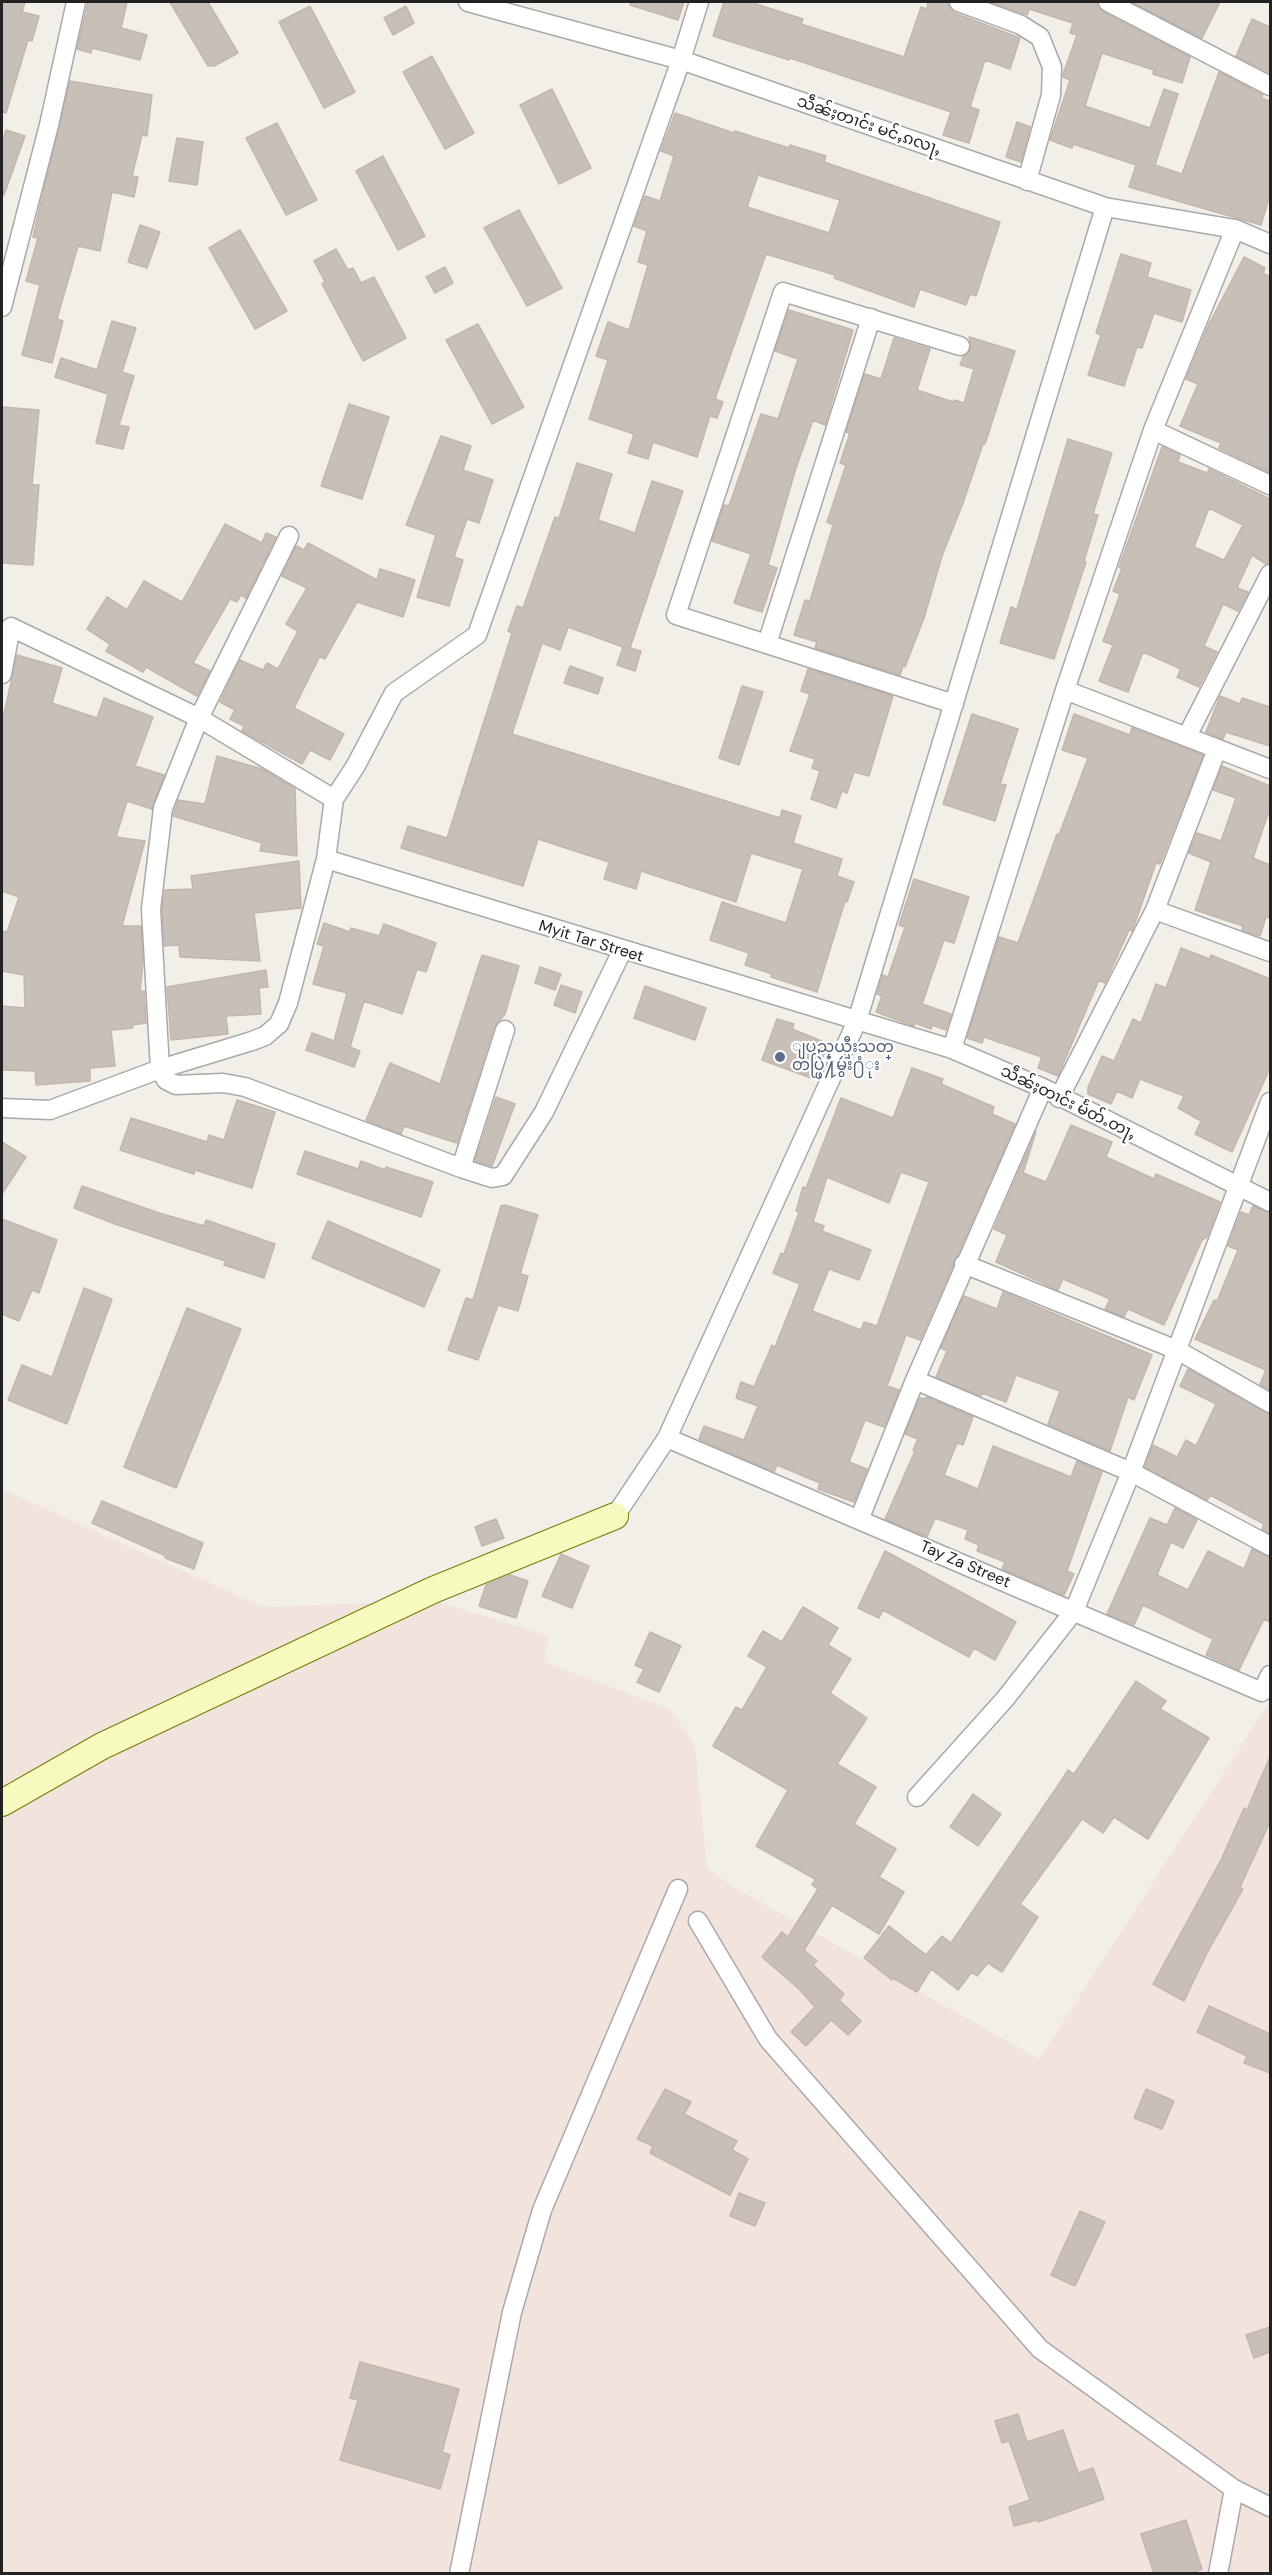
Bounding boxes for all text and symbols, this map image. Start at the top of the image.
street label: သဵၼ်ႈတၢင်း မင်ႇၵလႃႇ [794,92,944,160]
street label: Myit Tar Street [536,917,646,967]
place label: ျပည္နယ္မီးသတ္ တပ္ဖြဲ႔မွဴး႐ံုး [792,1038,894,1076]
marker: ျပည္နယ္မီးသတ္ တပ္ဖြဲ႔မွဴး႐ံုး [773,1050,787,1064]
street label: သဵၼ်ႈတၢင်း မႅတ်ႉတႃႇ [997,1062,1139,1144]
street label: Tay Za Street [917,1537,1013,1593]

